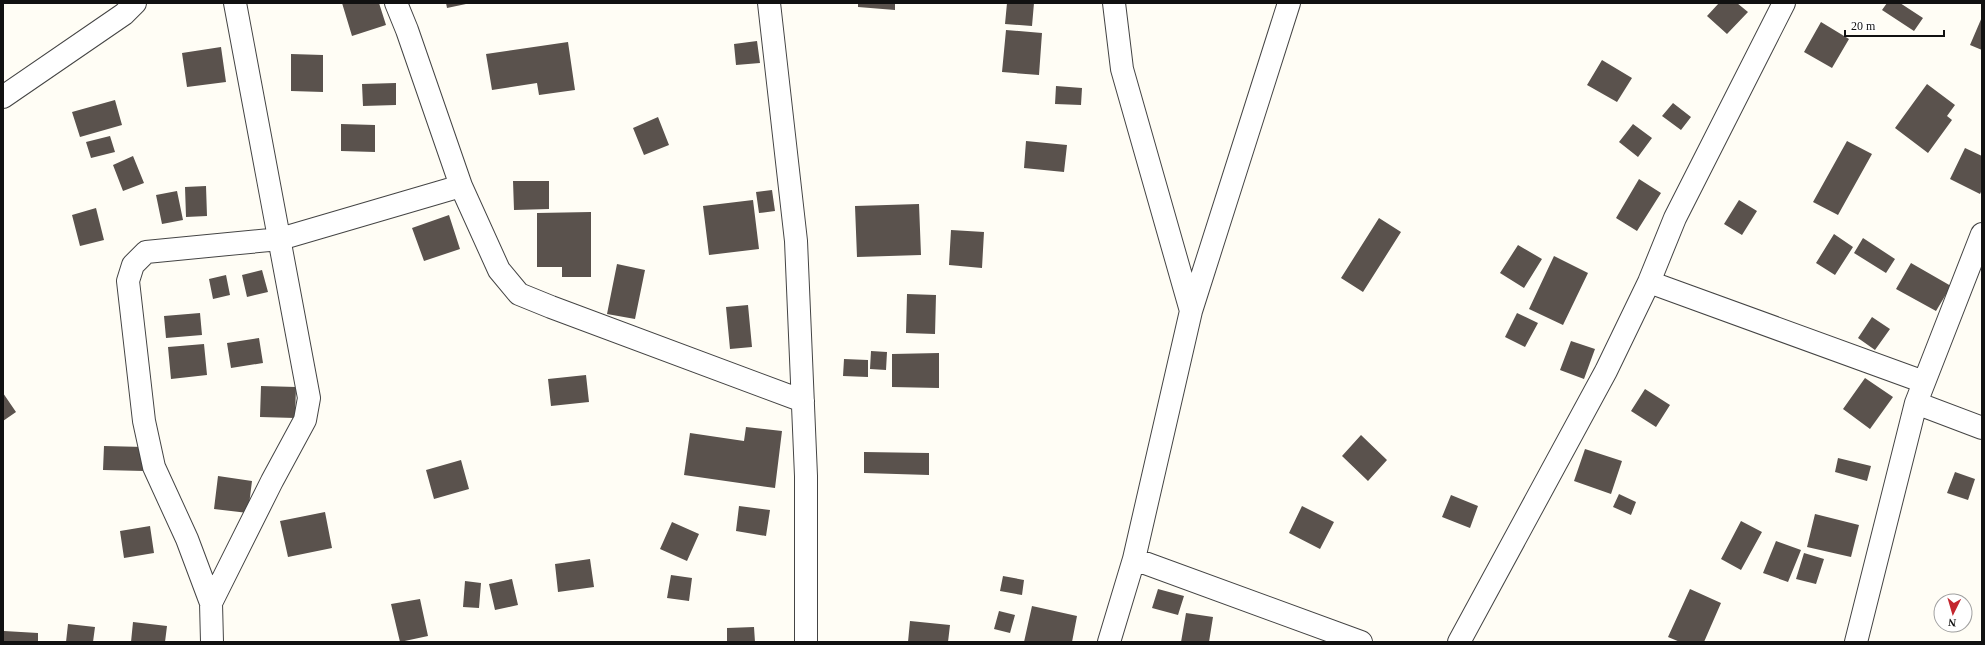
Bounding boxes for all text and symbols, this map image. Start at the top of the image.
scale bar [1845,12,1944,38]
text: 20 m [1851,19,1876,33]
north arrow [1933,593,1973,633]
text: N [1948,617,1957,629]

